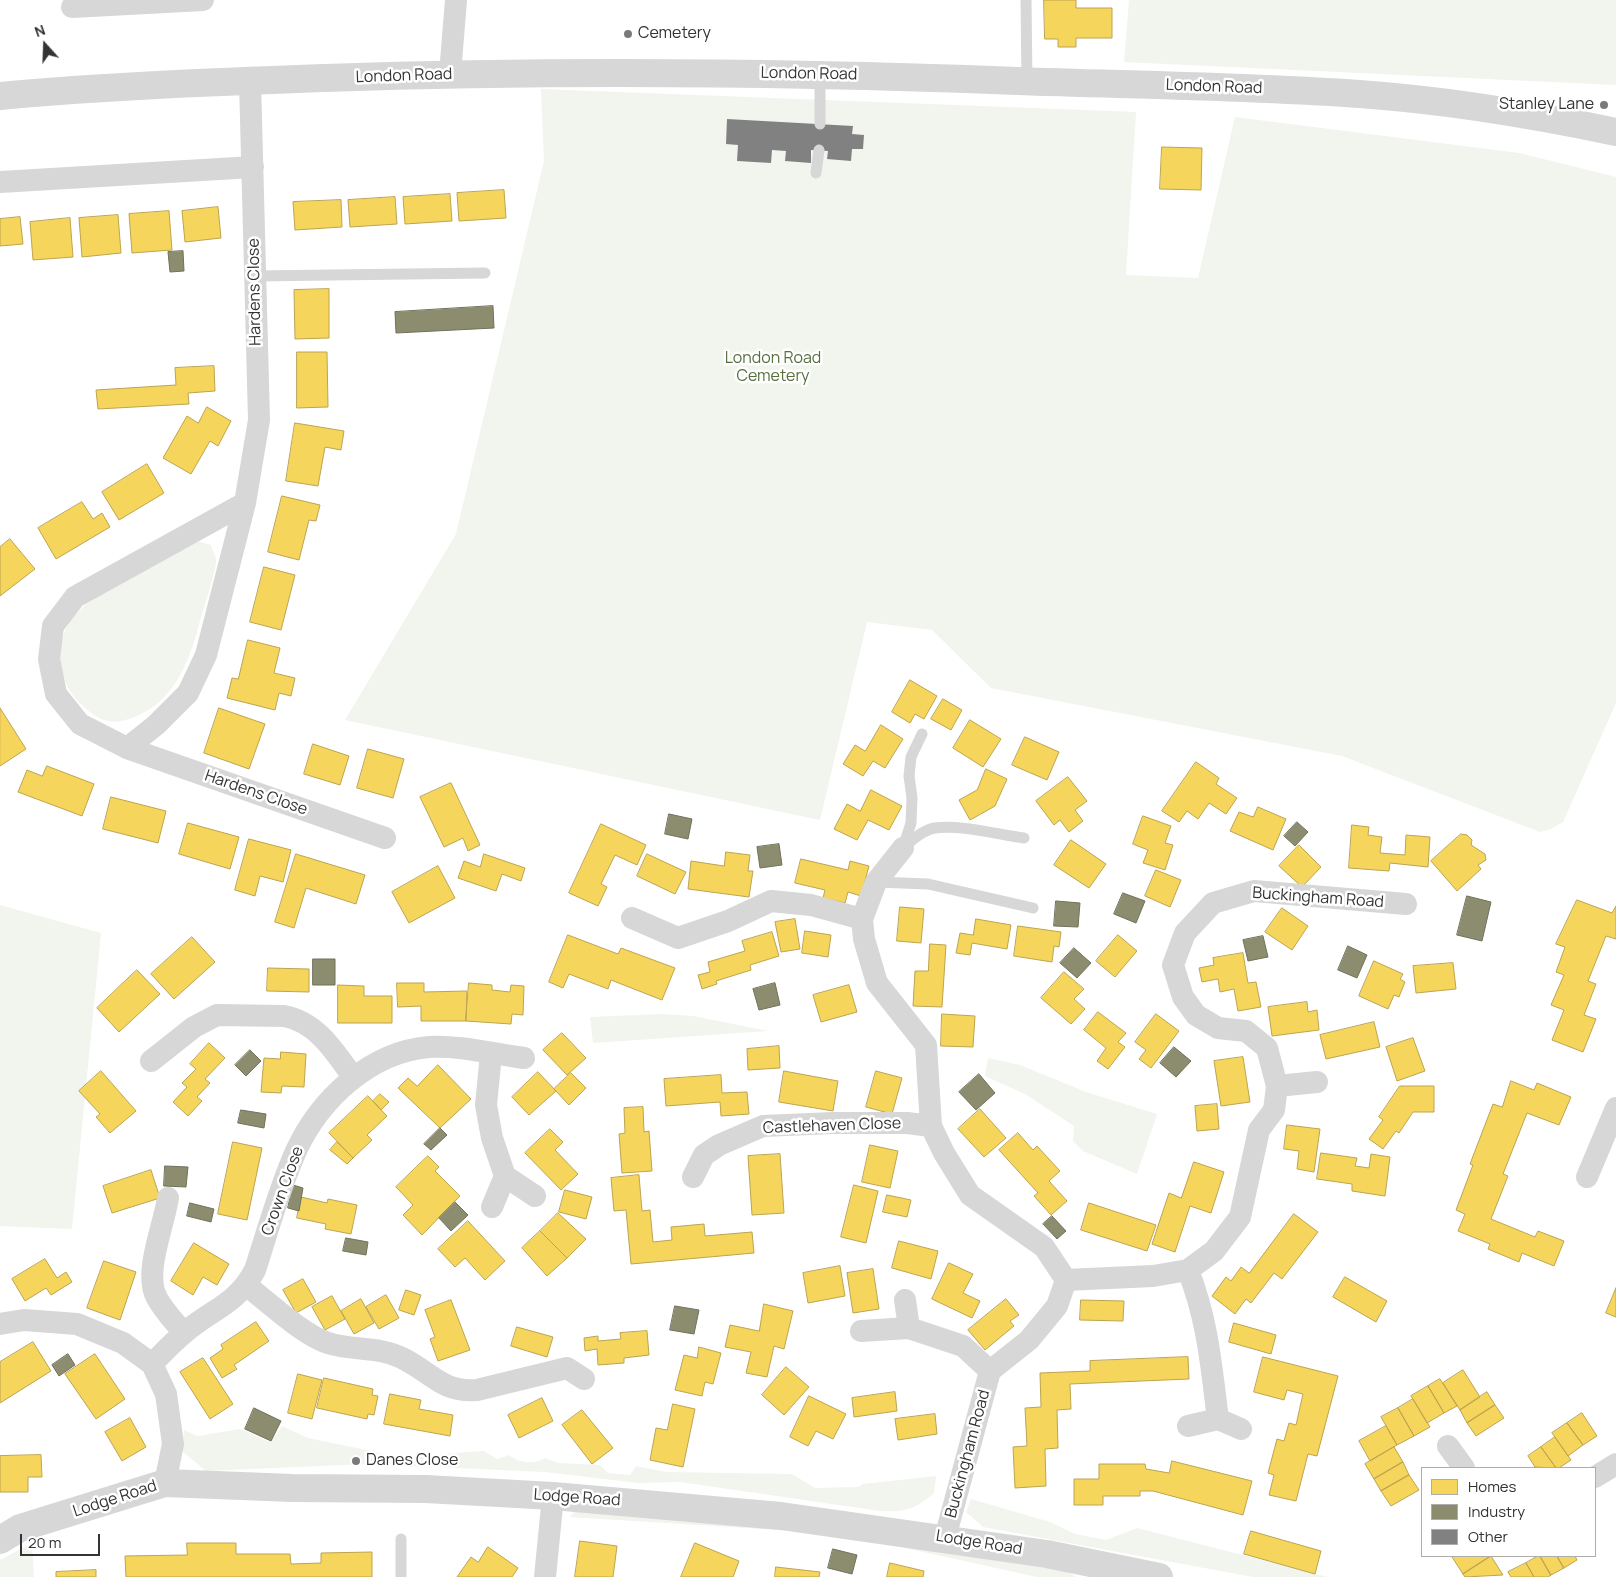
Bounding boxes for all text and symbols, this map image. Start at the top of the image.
north arrow [20,20,70,70]
text: N [32,20,48,41]
place label: Cemetery [638,24,711,44]
marker: Cemetery [622,28,634,40]
street label: London Road [761,64,857,84]
street label: London Road [355,65,453,87]
street label: London Road [1165,76,1263,98]
place label: Stanley Lane [1499,95,1594,115]
marker: Stanley Lane [1598,99,1610,111]
street label: Hardens Close [244,238,266,346]
park label: London Road Cemetery [725,349,821,387]
street label: Hardens Close [202,766,310,820]
street label: Buckingham Road [1252,884,1384,912]
street label: Castlehaven Close [763,1114,901,1138]
street label: Crown Close [258,1144,308,1238]
street label: Buckingham Road [942,1388,994,1520]
place label: Danes Close [366,1451,458,1471]
marker: Danes Close [350,1455,362,1467]
legend [1421,1467,1596,1557]
street label: Lodge Road [71,1476,159,1522]
text: Homes [1468,1476,1516,1497]
street label: Lodge Road [533,1485,621,1511]
text: Industry [1468,1501,1525,1522]
scale bar [22,1524,102,1556]
text: Other [1468,1526,1508,1547]
street label: Lodge Road [935,1527,1023,1559]
text: 20 m [28,1532,61,1553]

